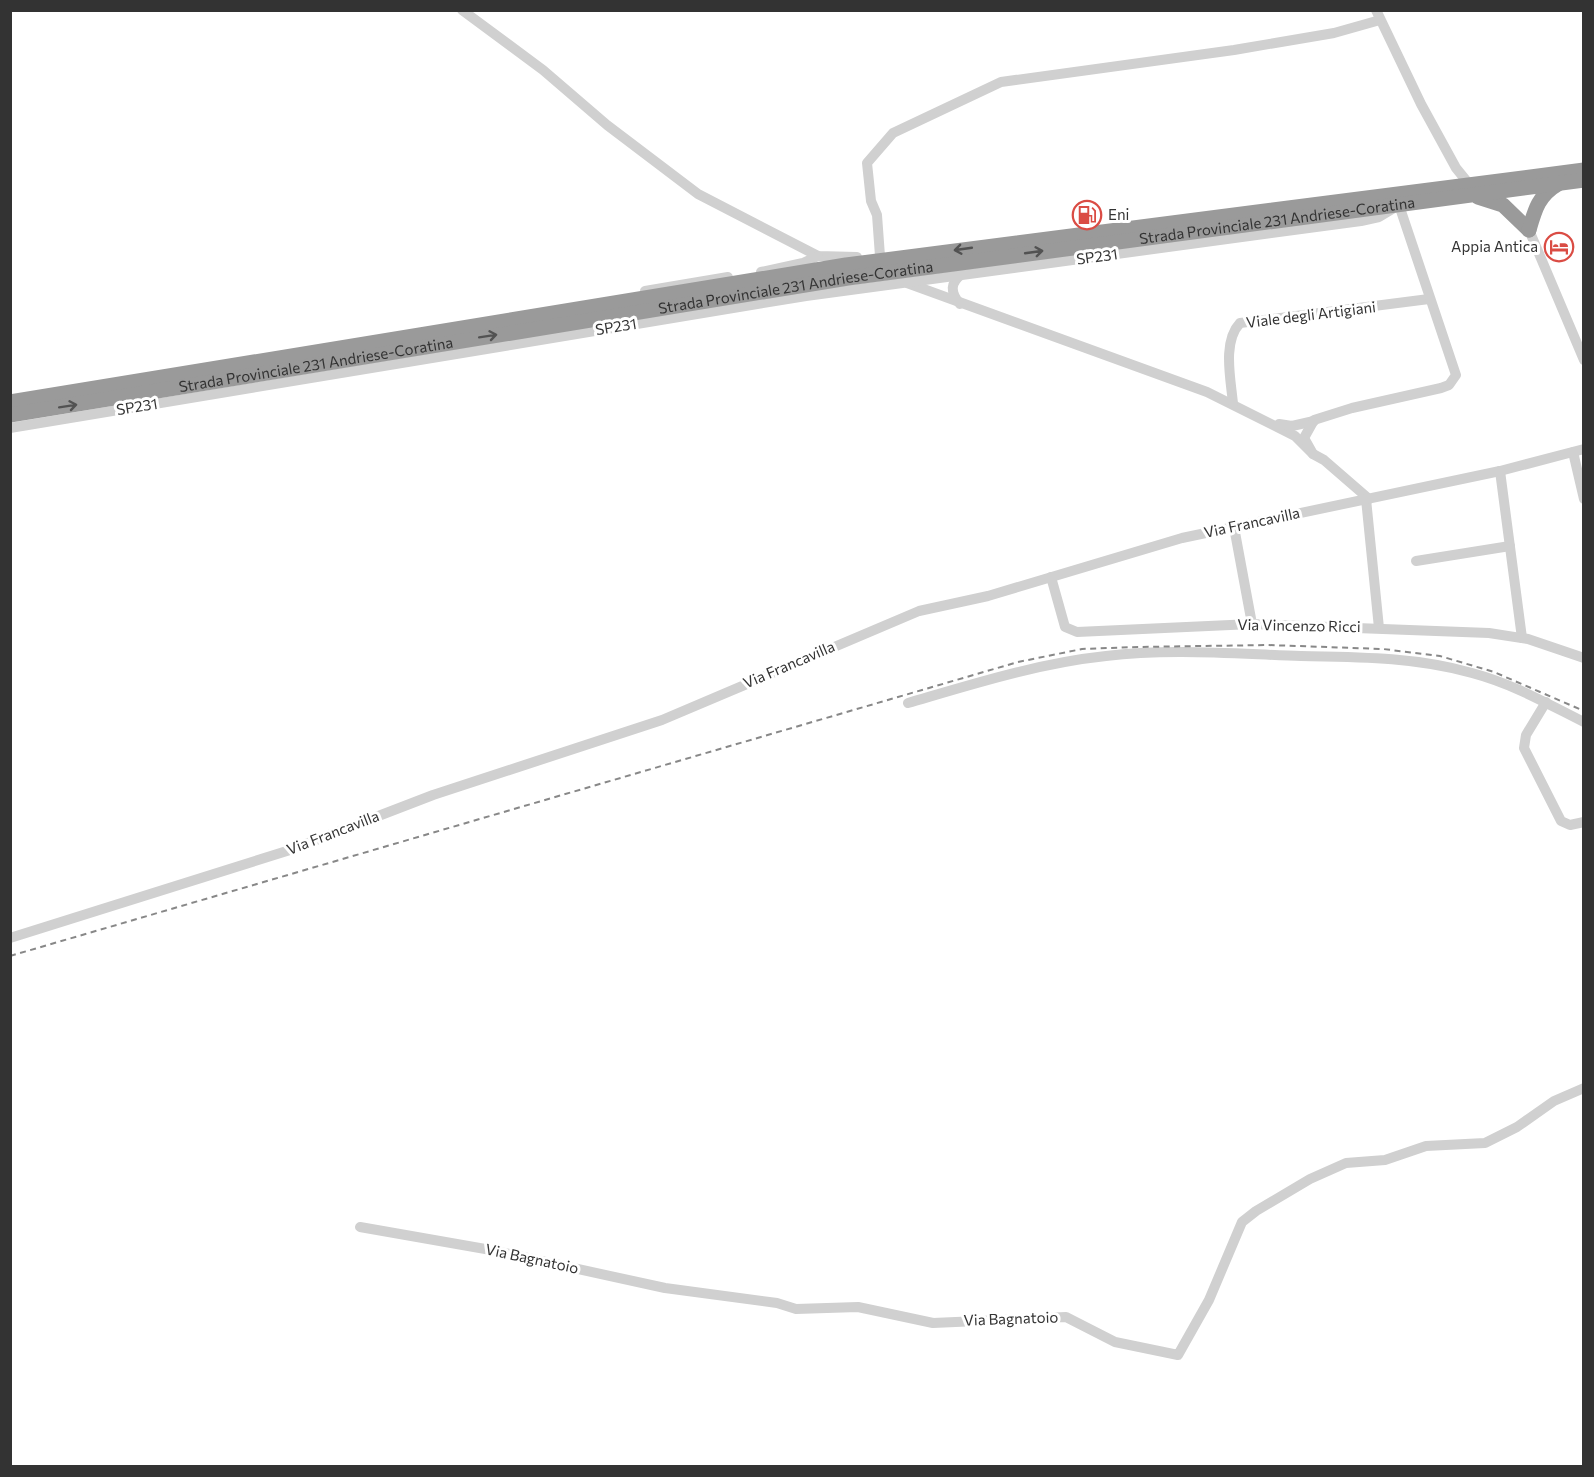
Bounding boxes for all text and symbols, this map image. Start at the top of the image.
street label: Strada Provinciale 231 Andriese-Coratina [1138,193,1416,247]
fuel station icon: Eni [1071,199,1103,231]
place label: Eni [1108,205,1129,223]
hotel icon: Appia Antica [1543,231,1575,263]
place label: Appia Antica [1451,237,1538,255]
one-way arrow [954,243,973,254]
street label: SP231 [1075,244,1119,268]
one-way arrow [1024,247,1044,258]
street label: Strada Provinciale 231 Andriese-Coratina [657,257,934,317]
street label: Viale degli Artigiani [1245,297,1377,331]
street label: SP231 [594,314,638,338]
one-way arrow [478,330,498,341]
street label: Strada Provinciale 231 Andriese-Coratina [177,333,454,395]
street label: SP231 [115,394,159,418]
one-way arrow [58,400,78,411]
street label: Via Francavilla [1202,503,1301,541]
street label: Via Vincenzo Ricci [1237,615,1361,635]
street label: Via Francavilla [740,637,837,691]
street label: Via Francavilla [284,806,381,858]
street label: Via Bagnatoio [484,1239,580,1277]
street label: Via Bagnatoio [963,1307,1059,1329]

